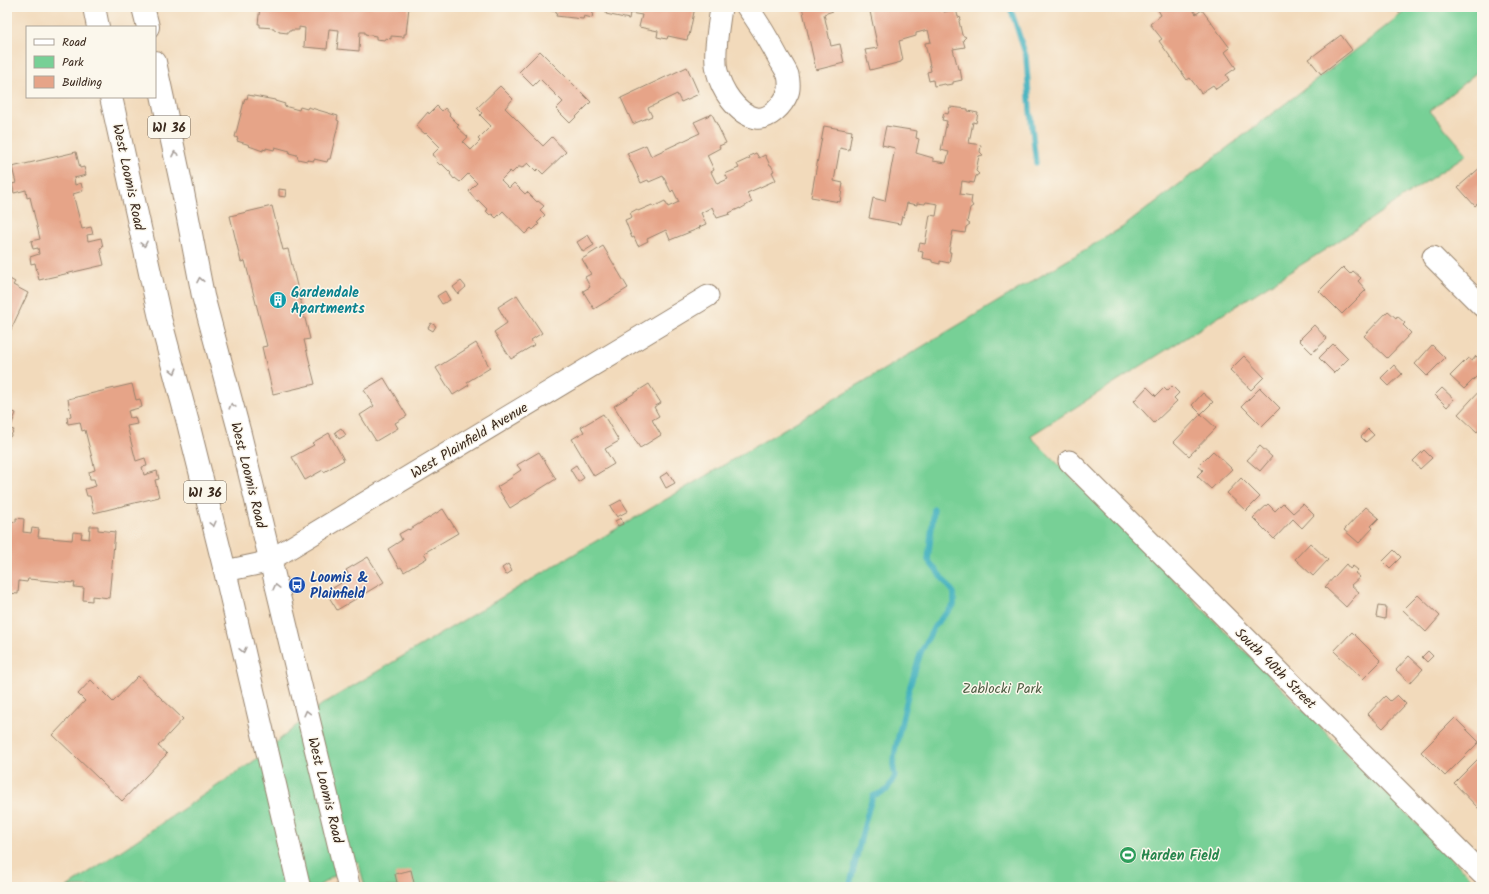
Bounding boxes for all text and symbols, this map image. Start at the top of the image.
legend [26,26,156,98]
text: Road [62,33,87,52]
text: Park [62,53,84,72]
text: Building [62,73,102,92]
road number: WI 36 [148,116,190,138]
street label: West Loomis Road [106,122,150,234]
one-way arrow [171,151,179,157]
one-way arrow [139,241,147,248]
one-way arrow [196,277,205,283]
place label: Gardendale Apartments [291,282,365,320]
building icon: Gardendale Apartments [268,290,288,310]
one-way arrow [169,367,178,374]
street label: West Plainfield Avenue [407,397,533,485]
one-way arrow [229,403,237,409]
street label: West Loomis Road [224,420,272,532]
road number: WI 36 [184,481,226,503]
one-way arrow [208,520,217,527]
place label: Loomis & Plainfield [310,567,368,605]
bus stop icon: Loomis & Plainfield [287,575,307,595]
one-way arrow [273,584,281,590]
street label: South 40th Street [1229,623,1322,715]
one-way arrow [239,647,247,654]
park label: Zablocki Park [962,678,1042,700]
one-way arrow [303,710,312,717]
street label: West Loomis Road [301,735,349,847]
sports icon: Harden Field [1118,845,1138,865]
place label: Harden Field [1141,845,1220,867]

